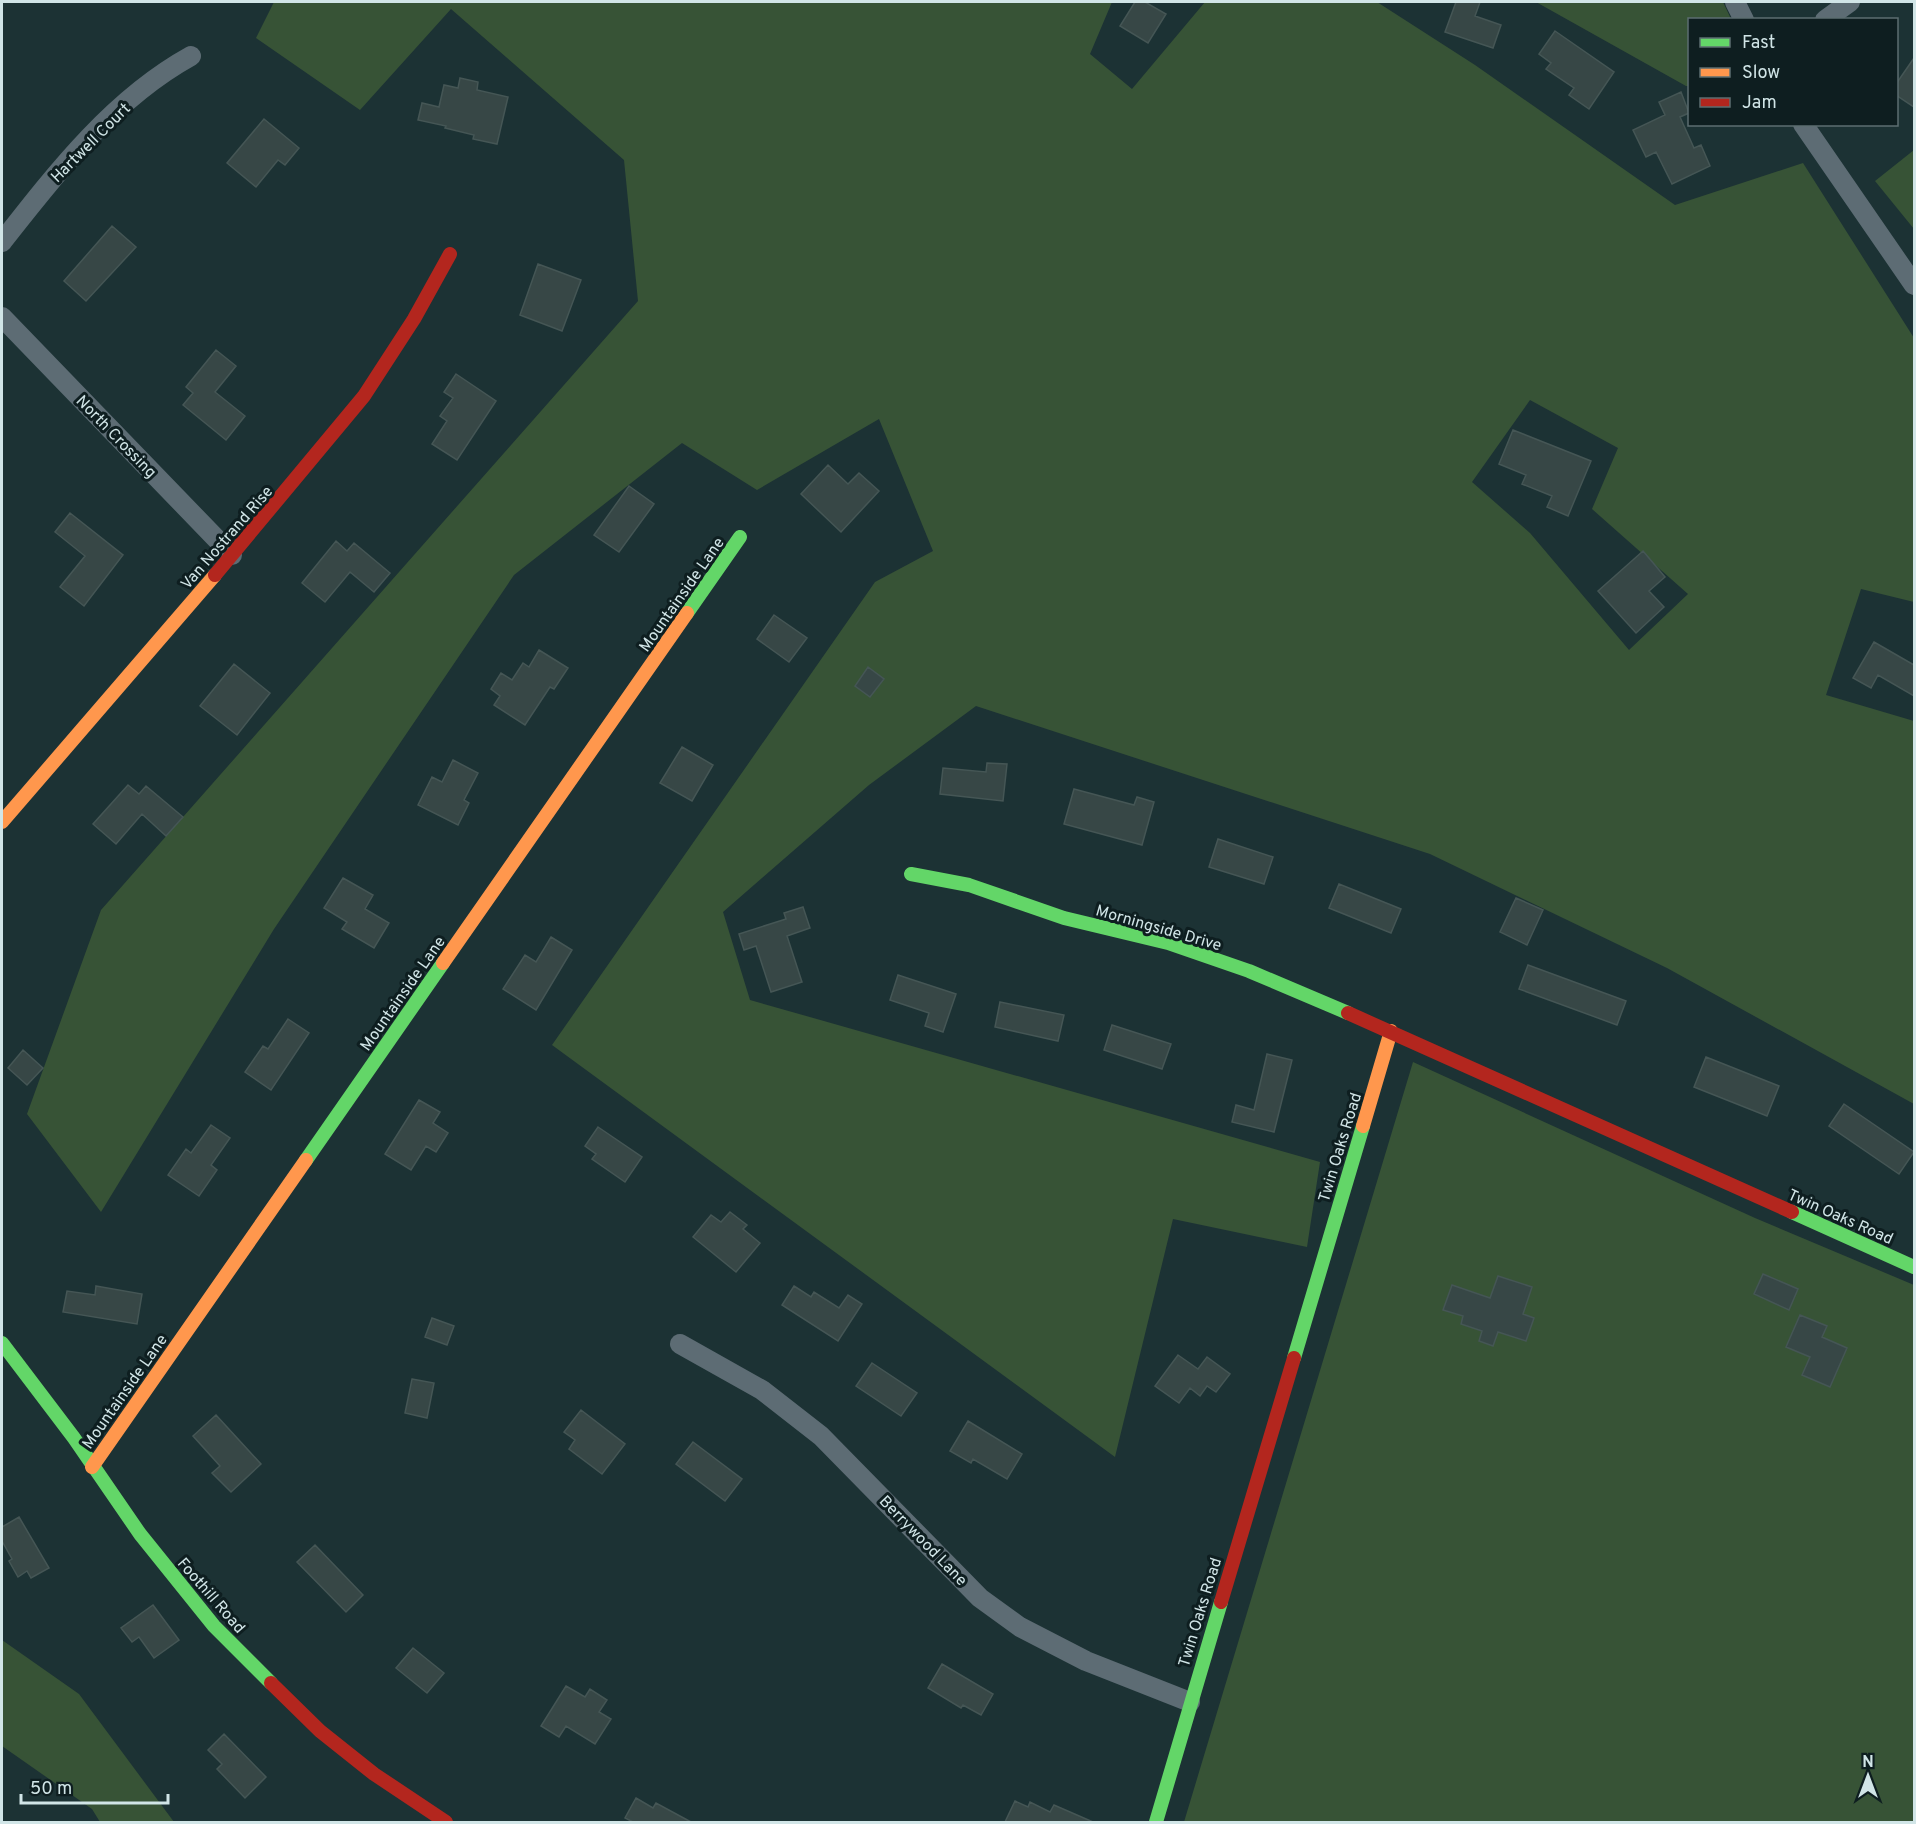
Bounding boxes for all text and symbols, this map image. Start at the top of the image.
legend [1688,18,1898,126]
text: Fast [1742,32,1775,55]
text: Slow [1742,62,1780,85]
text: Jam [1742,92,1777,115]
street label: Hartwell Court [47,99,135,187]
street label: North Crossing [71,392,160,483]
street label: Van Nostrand Rise [177,482,278,594]
street label: Mountainside Lane [636,534,730,656]
street label: Morningside Drive [1093,901,1224,956]
street label: Mountainside Lane [357,933,451,1055]
street label: Twin Oaks Road [1315,1091,1367,1205]
street label: Twin Oaks Road [1784,1186,1896,1250]
street label: Mountainside Lane [79,1331,173,1453]
street label: Berrywood Lane [874,1492,971,1591]
street label: Foothill Road [172,1554,249,1638]
street label: Twin Oaks Road [1175,1556,1227,1670]
north arrow [1838,1746,1898,1806]
text: N [1862,1753,1874,1773]
scale bar [21,1767,168,1805]
text: 50 m [30,1778,72,1801]

